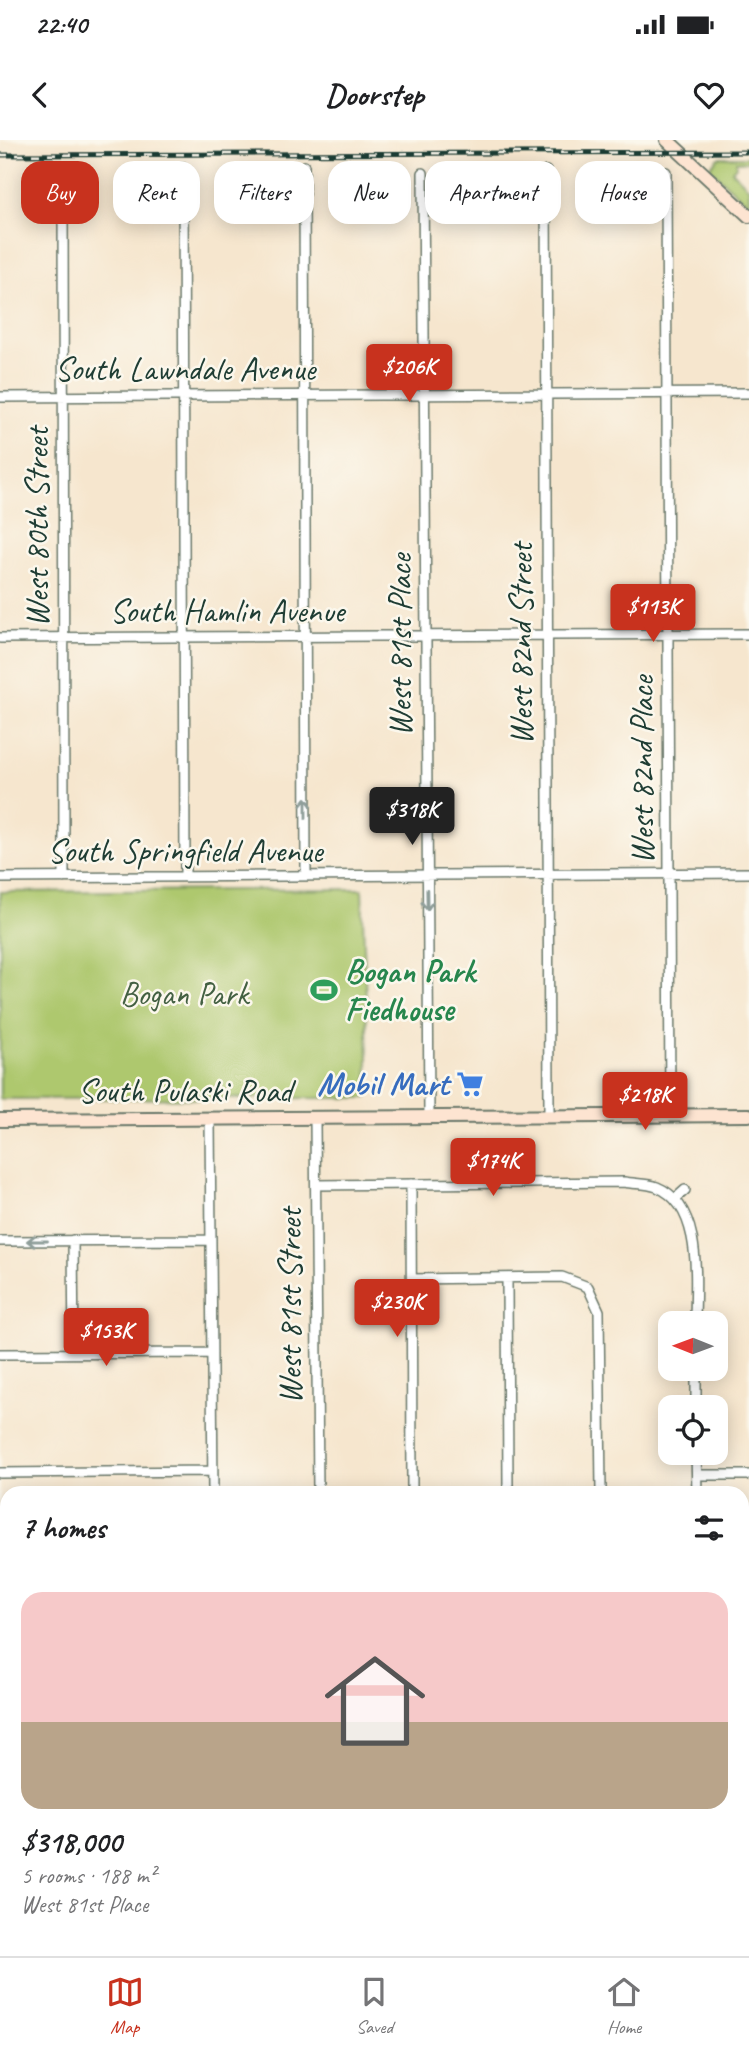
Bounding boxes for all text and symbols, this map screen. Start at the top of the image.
text: 22:40 [35,8,87,41]
text: Doorstep [325,74,424,115]
icon: back [21,76,59,114]
icon: heart [690,76,728,114]
chip: Buy [21,161,99,224]
chip: Rent [113,161,200,224]
chip: Filters [214,161,314,224]
chip: New [328,161,411,224]
chip: Apartment [425,161,561,224]
chip: House [575,161,670,224]
pin: $206K [360,344,458,404]
street label: South Lawndale Avenue [55,348,318,390]
text: $206K [382,352,436,381]
street label: West 80th Street [16,424,58,627]
street label: West 82nd Street [500,540,542,745]
street label: West 81st Place [379,551,421,736]
pin: $113K [604,584,702,644]
street label: South Hamlin Avenue [110,590,347,632]
text: $113K [626,592,680,621]
street label: West 82nd Place [621,674,663,864]
pin: $318K [363,788,461,847]
text: $318K [385,795,439,824]
one-way arrow [299,797,313,820]
street label: South Springfield Avenue [48,830,325,872]
one-way arrow [420,888,434,911]
place label: Bogan Park Fiedhouse [345,950,478,1030]
park label: Bogan Park [120,973,251,1015]
sports icon: Bogan Park Fiedhouse [309,975,339,1005]
place label: Mobil Mart [317,1063,452,1105]
supermarket icon: Mobil Mart [455,1069,485,1099]
street label: South Pulaski Road [78,1070,297,1112]
pin: $218K [596,1072,694,1132]
text: $218K [618,1080,672,1109]
pin: $174K [444,1138,542,1198]
text: $174K [467,1146,520,1175]
street label: West 81st Street [269,1205,311,1404]
one-way arrow [25,1234,48,1248]
pin: $230K [348,1280,446,1339]
text: $230K [370,1287,424,1316]
pin: $153K [57,1308,155,1368]
north arrow [658,1311,728,1381]
map controls [658,1311,728,1465]
text: $153K [80,1316,132,1345]
button: locate [658,1395,728,1465]
text: 7 homes [21,1509,106,1547]
icon: filters [690,1509,728,1547]
icon: home [312,1638,438,1764]
text: $318,000 [21,1823,121,1861]
text: 5 rooms · 188 m² [21,1861,156,1890]
text: West 81st Place [21,1890,148,1919]
tab: Map [106,1973,144,2039]
tab: Saved [355,1973,393,2039]
tab: Home [605,1973,643,2039]

